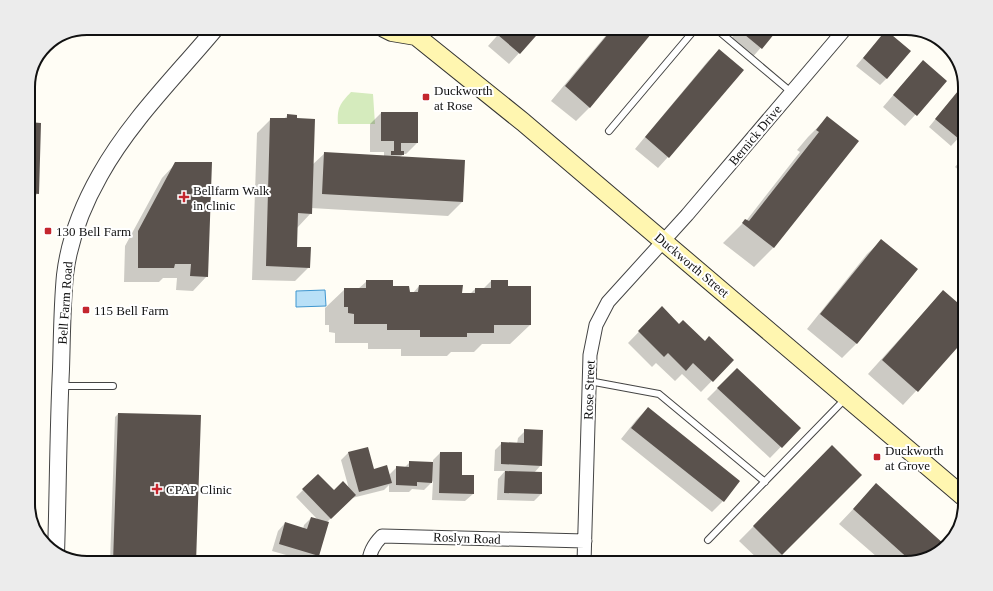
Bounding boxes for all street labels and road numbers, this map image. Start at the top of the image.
street label: Bernick Drive [725,102,785,168]
street label: Duckworth Street [652,230,732,301]
street label: Bell Farm Road [55,261,75,345]
street label: Rose Street [580,360,598,420]
street label: Roslyn Road [433,529,502,547]

